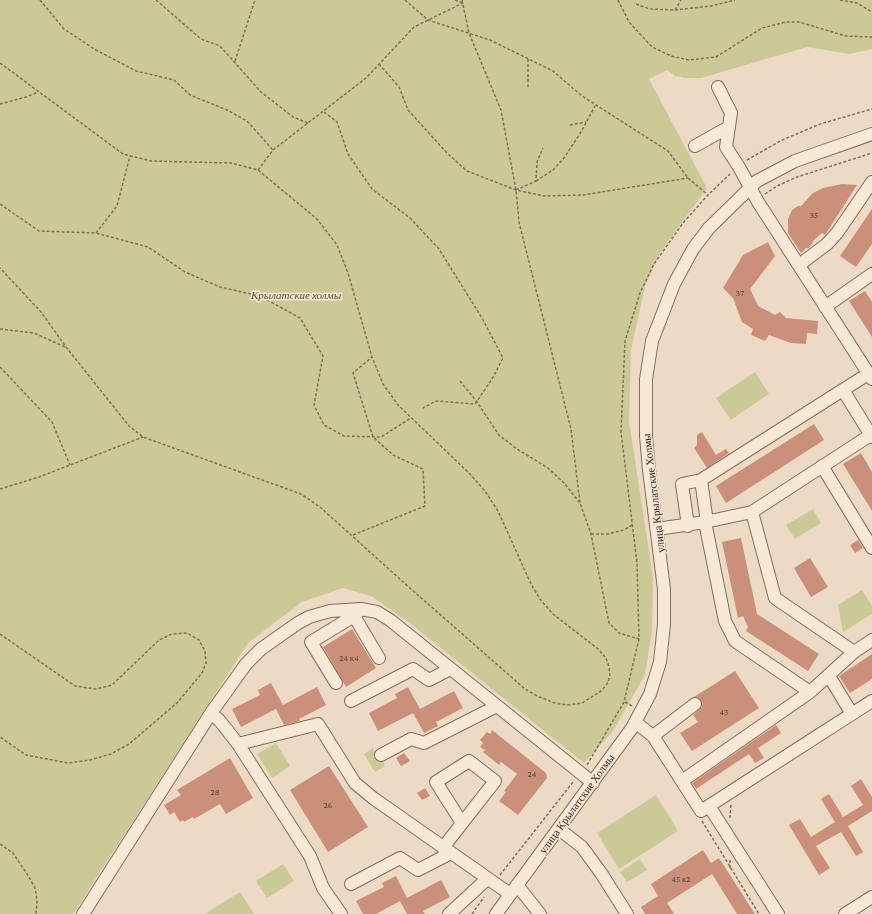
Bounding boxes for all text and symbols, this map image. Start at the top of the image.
house number: 35 [810,210,818,220]
house number: 37 [736,288,744,298]
park label: Крылатские холмы [251,289,341,303]
street label: улица Крылатские Холмы [640,433,668,553]
house number: 24 к4 [339,653,359,663]
house number: 43 [720,707,728,717]
street label: улица Крылатские Холмы [536,752,618,856]
house number: 24 [528,769,536,779]
house number: 28 [210,787,220,797]
house number: 26 [324,800,332,810]
house number: 45 к2 [671,874,691,884]

